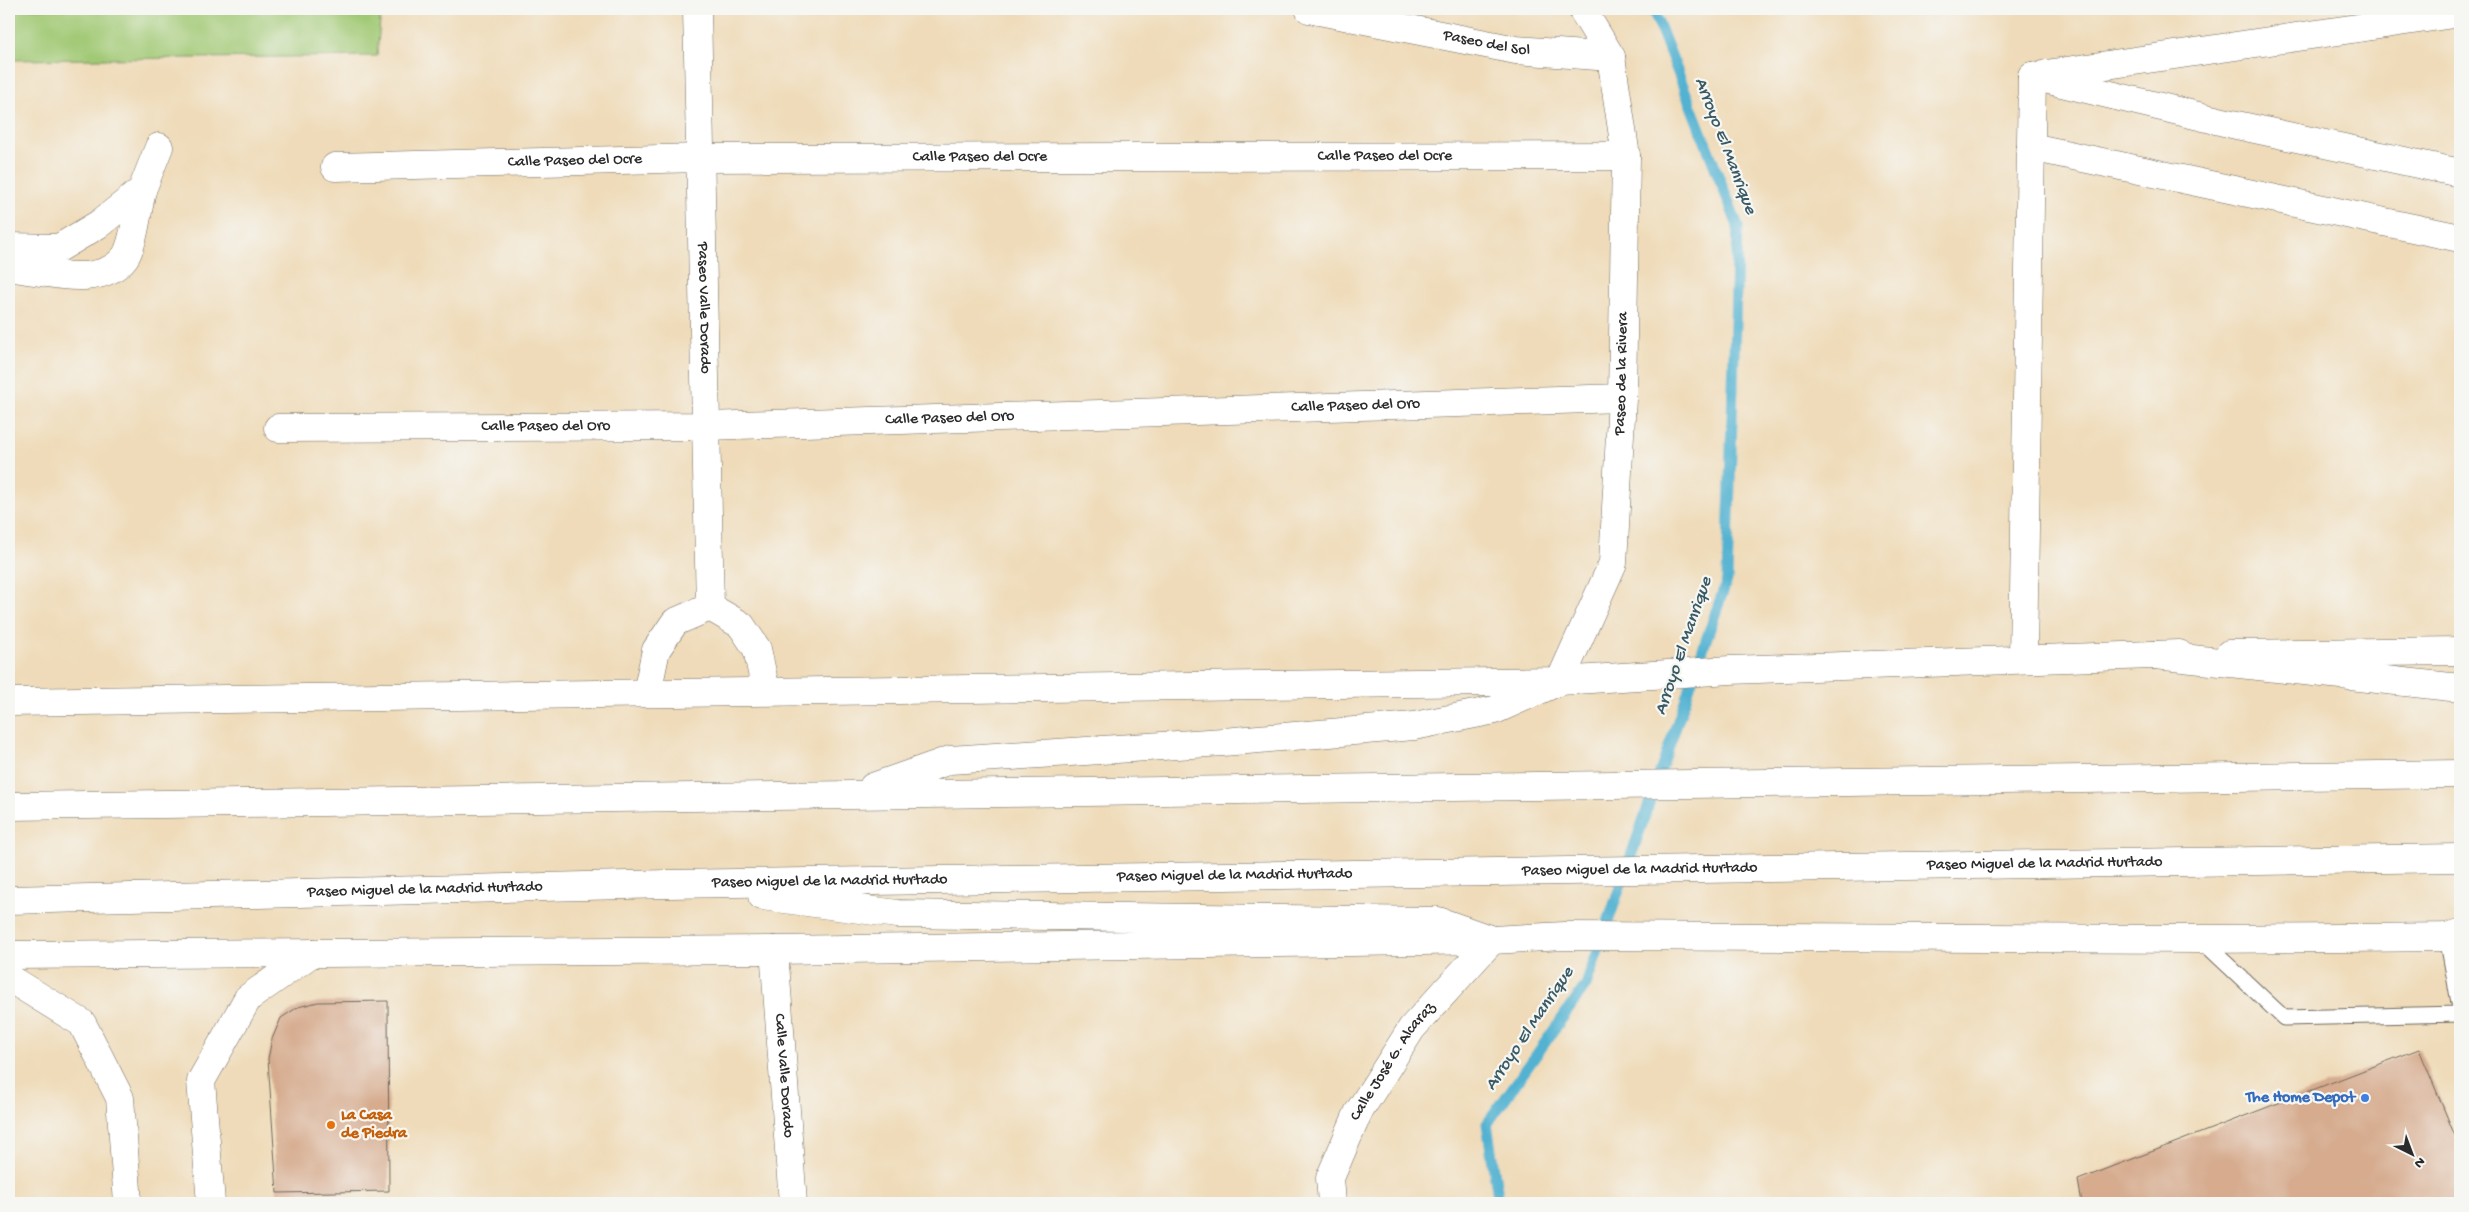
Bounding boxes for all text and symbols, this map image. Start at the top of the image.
street label: Paseo del Sol [1440,26,1531,61]
water label: Arroyo El Manrique [1689,75,1761,218]
street label: Calle Paseo del Ocre [1318,147,1453,166]
street label: Calle Paseo del Ocre [913,148,1048,167]
street label: Calle Paseo del Ocre [507,150,643,172]
street label: Paseo Valle Dorado [693,241,714,374]
street label: Paseo de la Rivera [1610,311,1633,437]
street label: Calle Paseo del Oro [1291,395,1421,418]
street label: Calle Paseo del Oro [885,407,1015,430]
street label: Calle Paseo del Oro [481,417,611,437]
water label: Arroyo El Manrique [1651,574,1718,718]
street label: Paseo Miguel de la Madrid Hurtado [1926,853,2163,875]
street label: Paseo Miguel de la Madrid Hurtado [1521,859,1758,881]
street label: Paseo Miguel de la Madrid Hurtado [1116,865,1353,887]
street label: Paseo Miguel de la Madrid Hurtado [711,870,948,893]
street label: Paseo Miguel de la Madrid Hurtado [306,878,543,902]
water label: Arroyo El Manrique [1481,963,1579,1095]
street label: Calle José G. Alcaraz [1346,998,1441,1124]
street label: Calle Valle Dorado [769,1013,798,1138]
place label: The Home Depot [2244,1089,2356,1108]
marker: The Home Depot [2359,1092,2371,1104]
place label: La Casa de Piedra [341,1107,408,1144]
marker: La Casa de Piedra [325,1119,337,1131]
north arrow [2386,1130,2436,1180]
text: N [2410,1152,2428,1171]

